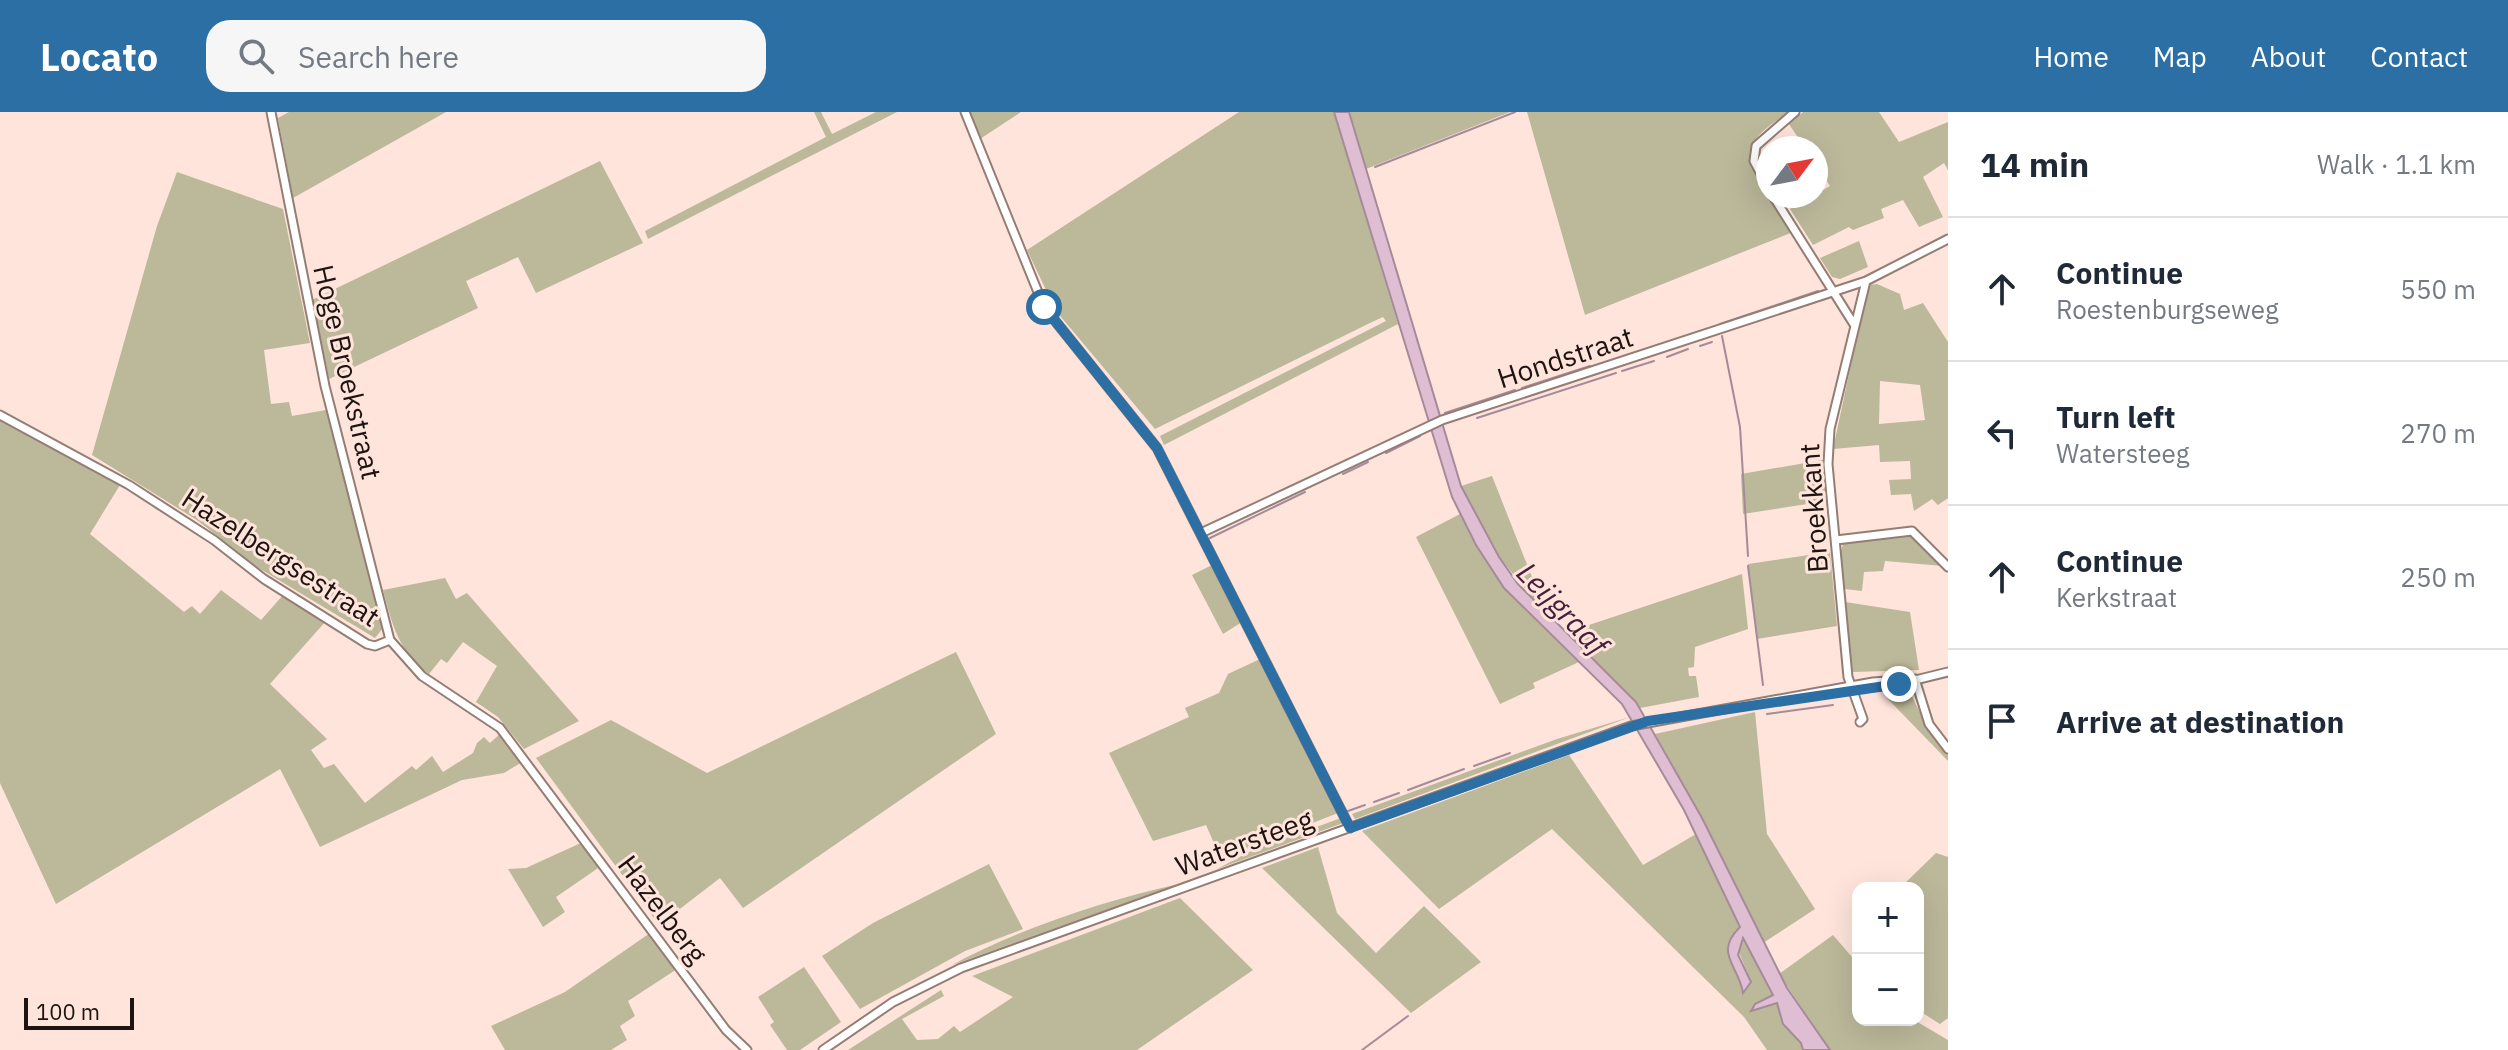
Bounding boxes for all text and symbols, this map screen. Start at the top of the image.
search box [206,20,766,92]
text: Locato [40,32,158,81]
icon: search [234,34,278,78]
text: Search here [298,37,459,76]
text: Home [2033,38,2109,75]
text: Map [2153,38,2207,75]
text: About [2251,38,2326,75]
text: Contact [2370,38,2468,75]
north arrow [1756,136,1828,208]
text: 14 min [1980,142,2089,186]
text: Walk · 1.1 km [2317,147,2476,181]
text: Continue [2056,253,2183,292]
street label: Hoge Broekstraat [305,261,391,483]
icon: ahead [1980,267,2024,311]
text: 550 m [2400,272,2476,306]
route start [1026,289,1062,325]
text: Roestenburgseweg [2056,292,2279,326]
street label: Hondstraat [1492,318,1638,396]
text: Turn left [2056,397,2175,436]
icon: left [1980,411,2024,455]
text: 270 m [2400,416,2476,450]
text: Watersteeg [2056,436,2189,470]
street label: Broekkant [1790,442,1836,574]
street label: Hazelbergsestraat [175,479,387,635]
text: Continue [2056,541,2183,580]
water label: Leijgraaf [1509,553,1619,665]
icon: ahead [1980,555,2024,599]
text: 250 m [2400,560,2476,594]
text: Kerkstraat [2056,580,2177,614]
route end [1881,666,1917,702]
icon: arrive [1980,699,2024,743]
text: Arrive at destination [2056,702,2344,741]
street label: Watersteeg [1170,800,1318,884]
street label: Hazelberg [610,847,716,971]
map controls [1852,882,1924,1026]
button: + [1852,882,1924,954]
button: − [1852,954,1924,1026]
scale bar [24,994,134,1030]
text: 100 m [36,997,100,1026]

